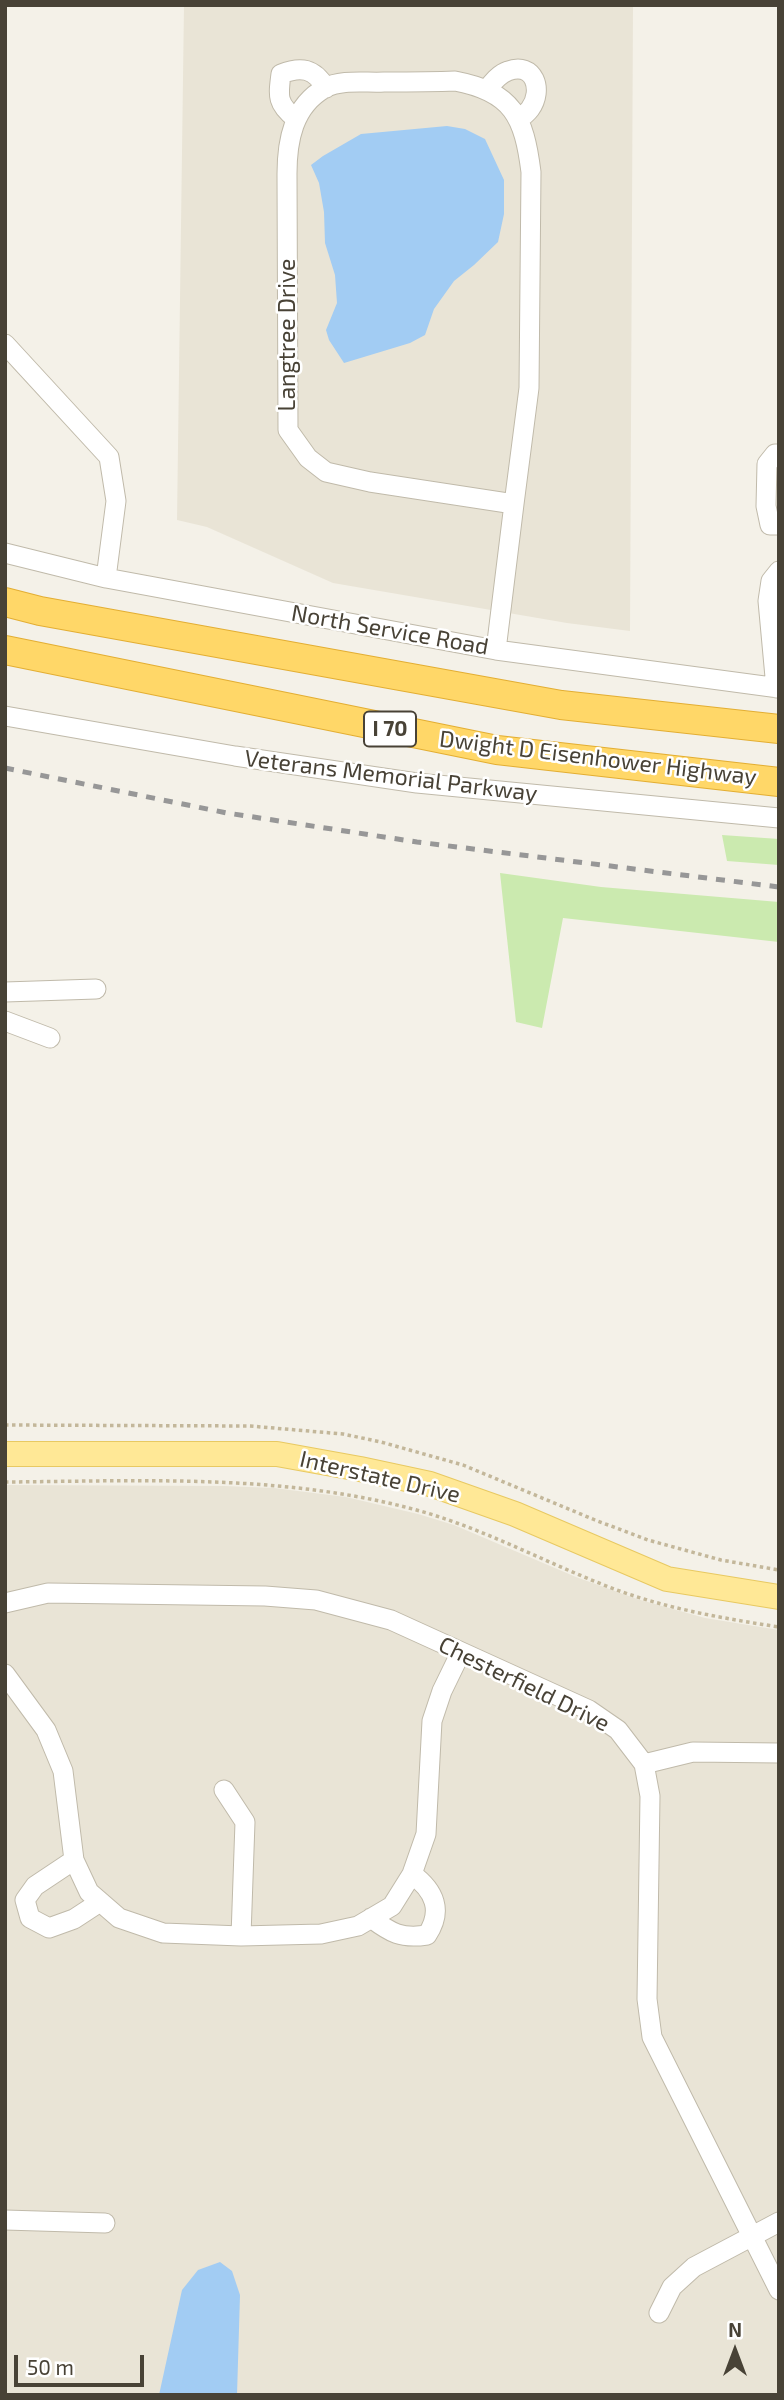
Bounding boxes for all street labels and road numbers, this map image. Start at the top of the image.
street label: Langtree Drive [273,259,301,411]
street label: North Service Road [289,599,491,661]
road number: I 70 [364,712,416,746]
street label: Dwight D Eisenhower Highway [438,725,758,791]
street label: Veterans Memorial Parkway [243,744,539,808]
street label: Interstate Drive [297,1445,463,1509]
street label: Chesterfield Drive [434,1631,614,1737]

